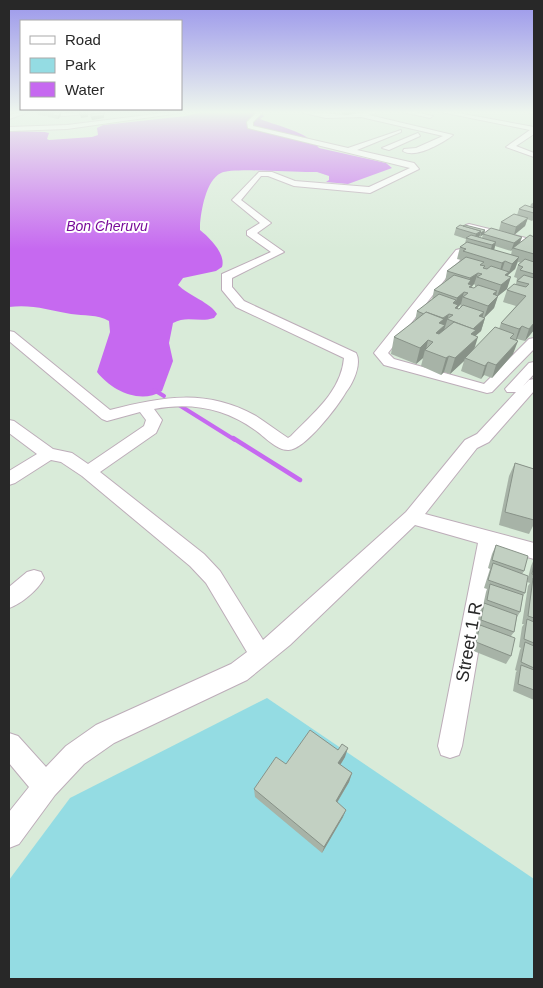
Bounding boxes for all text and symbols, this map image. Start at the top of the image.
legend [20,20,182,110]
text: Road [65,31,101,48]
text: Park [65,56,96,73]
text: Water [65,81,104,98]
water label: Bon Cheruvu [66,218,148,234]
street label: Street 1 R [452,600,486,684]

